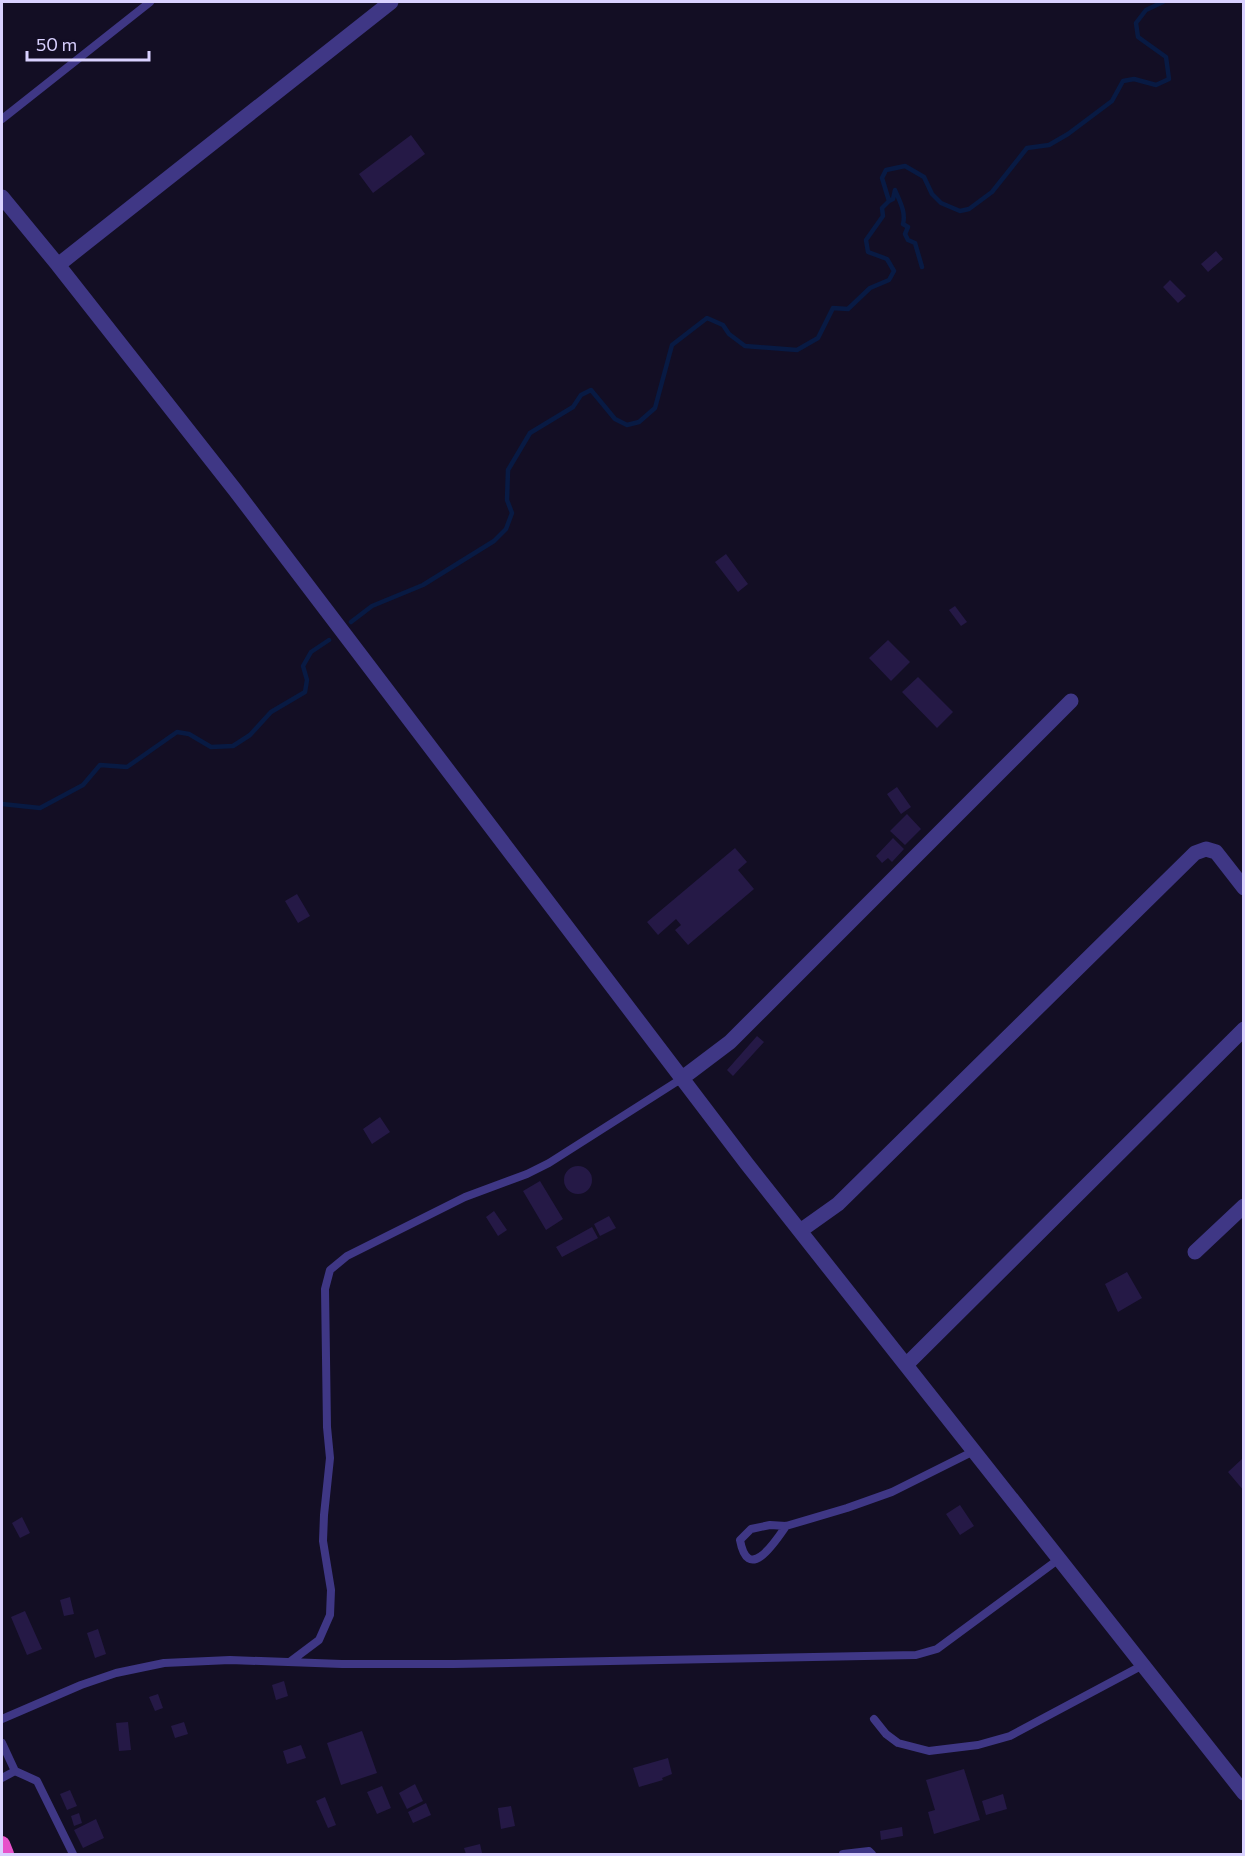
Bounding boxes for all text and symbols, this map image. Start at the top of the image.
scale bar [27,24,148,62]
text: 50 m [36,33,77,55]

